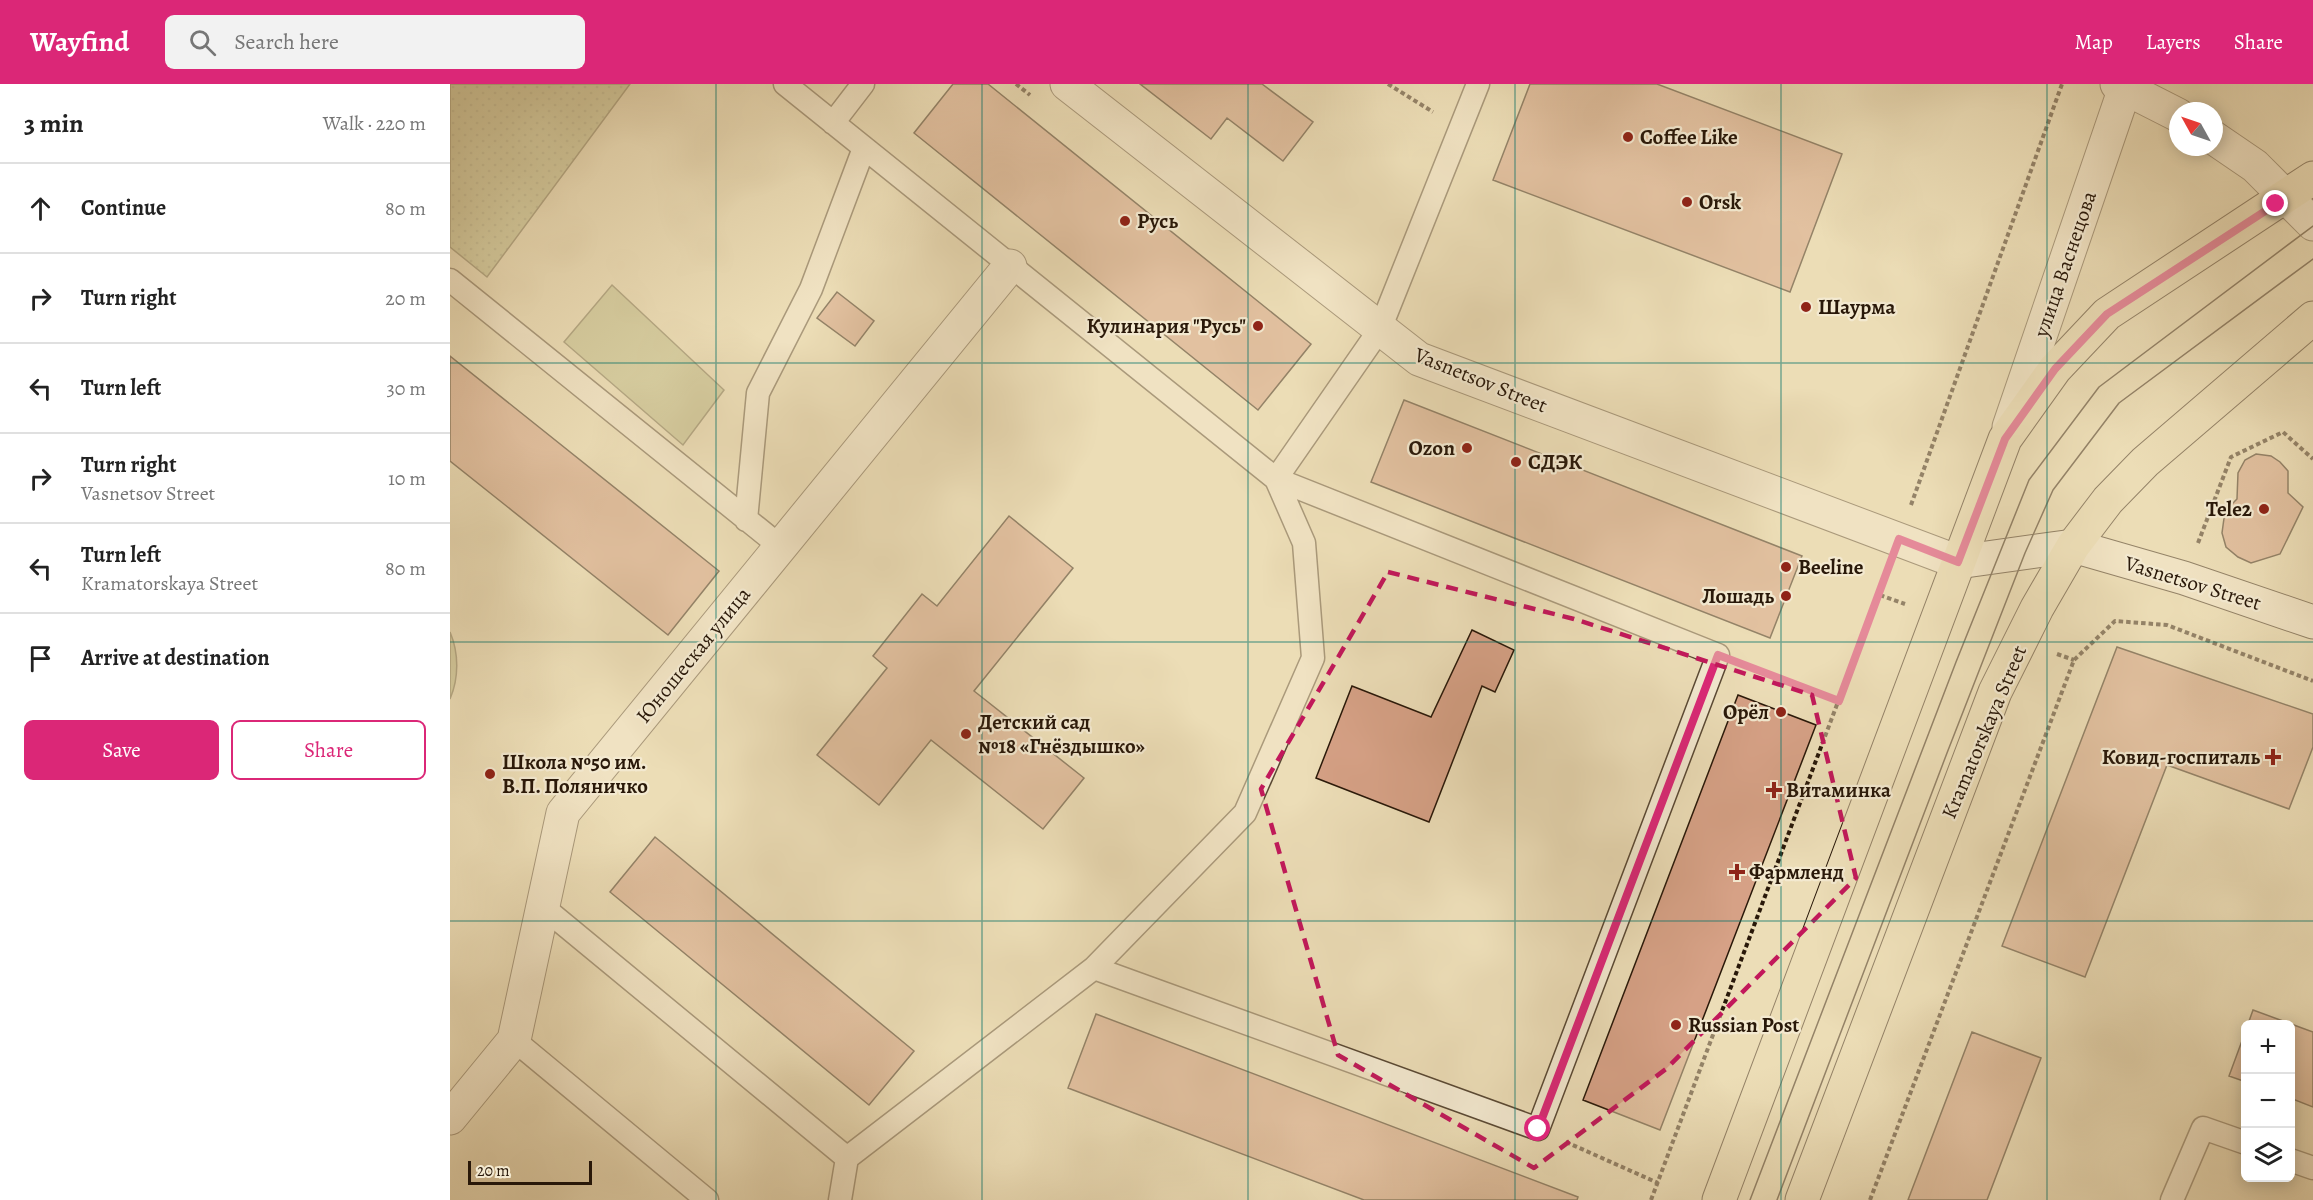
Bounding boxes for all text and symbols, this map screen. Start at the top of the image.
search box [165,15,585,69]
text: Wayfind [30,23,129,61]
icon: search [186,26,219,59]
text: Search here [234,27,339,57]
text: Map [2074,28,2113,56]
text: Layers [2146,28,2201,56]
text: Share [2234,28,2283,56]
north arrow [2169,102,2223,156]
text: 3 min [24,106,84,141]
text: Walk · 220 m [323,110,426,137]
place label: Coffee Like [1640,123,1738,151]
marker: Coffee Like [1621,130,1635,144]
street label: улица Васнецова [2027,187,2103,342]
place label: Orsk [1699,188,1741,216]
route end [2262,190,2288,216]
icon: ahead [24,192,57,225]
text: Continue [81,193,166,223]
text: 80 m [385,195,426,222]
marker: Orsk [1680,195,1694,209]
place label: Русь [1137,207,1178,235]
marker: Русь [1118,214,1132,228]
icon: right [24,282,57,315]
text: Turn right [81,283,177,313]
text: 20 m [385,285,426,312]
place label: Шаурма [1818,293,1895,321]
marker: Шаурма [1799,300,1813,314]
place label: Кулинария "Русь" [1086,312,1246,340]
marker: Кулинария "Русь" [1251,319,1265,333]
street label: Vasnetsov Street [1409,340,1552,419]
icon: left [24,372,57,405]
text: Turn left [81,373,161,403]
text: 30 m [386,375,426,402]
place label: Ozon [1409,434,1455,462]
marker: Ozon [1460,441,1474,455]
place label: СДЭК [1528,448,1582,476]
text: Turn right [81,450,177,480]
marker: СДЭК [1509,455,1523,469]
icon: right [24,462,57,495]
text: 10 m [388,465,426,492]
text: Vasnetsov Street [81,480,215,507]
place label: Tele2 [2206,495,2252,523]
marker: Tele2 [2257,502,2271,516]
text: Turn left [81,540,161,570]
street label: Vasnetsov Street [2121,549,2265,617]
icon: left [24,552,57,585]
place label: Beeline [1798,553,1864,581]
text: 80 m [385,555,426,582]
marker: Beeline [1779,560,1793,574]
text: Kramatorskaya Street [81,570,258,597]
street label: Юношеская улица [629,581,757,729]
place label: Лошадь [1702,582,1774,610]
marker: Лошадь [1779,589,1793,603]
street label: Kramatorskaya Street [1935,641,2033,823]
icon: arrive [24,642,57,675]
text: Arrive at destination [81,643,270,673]
place label: Орёл [1723,698,1769,726]
marker: Орёл [1774,705,1788,719]
place label: Детский сад №18 «Гнёздышко» [978,708,1145,760]
button: Save [24,720,219,780]
button: Share [231,720,426,780]
marker: Детский сад №18 «Гнёздышко» [959,727,973,741]
place label: Ковид-госпиталь [2102,743,2260,771]
place label: Школа №50 им. В.П. Поляничко [502,748,648,800]
marker: Ковид-госпиталь [2264,748,2282,766]
marker: Школа №50 им. В.П. Поляничко [483,767,497,781]
place label: Витаминка [1786,776,1891,804]
marker: Витаминка [1767,783,1781,797]
place label: Фармленд [1749,858,1844,886]
marker: Фармленд [1730,865,1744,879]
place label: Russian Post [1688,1011,1799,1039]
marker: Russian Post [1669,1018,1683,1032]
map controls [2241,1020,2295,1182]
button: + [2241,1020,2295,1074]
button: − [2241,1074,2295,1128]
route start [1524,1115,1550,1141]
button: layers [2241,1128,2295,1182]
scale bar [468,1158,592,1186]
text: 20 m [477,1160,510,1182]

